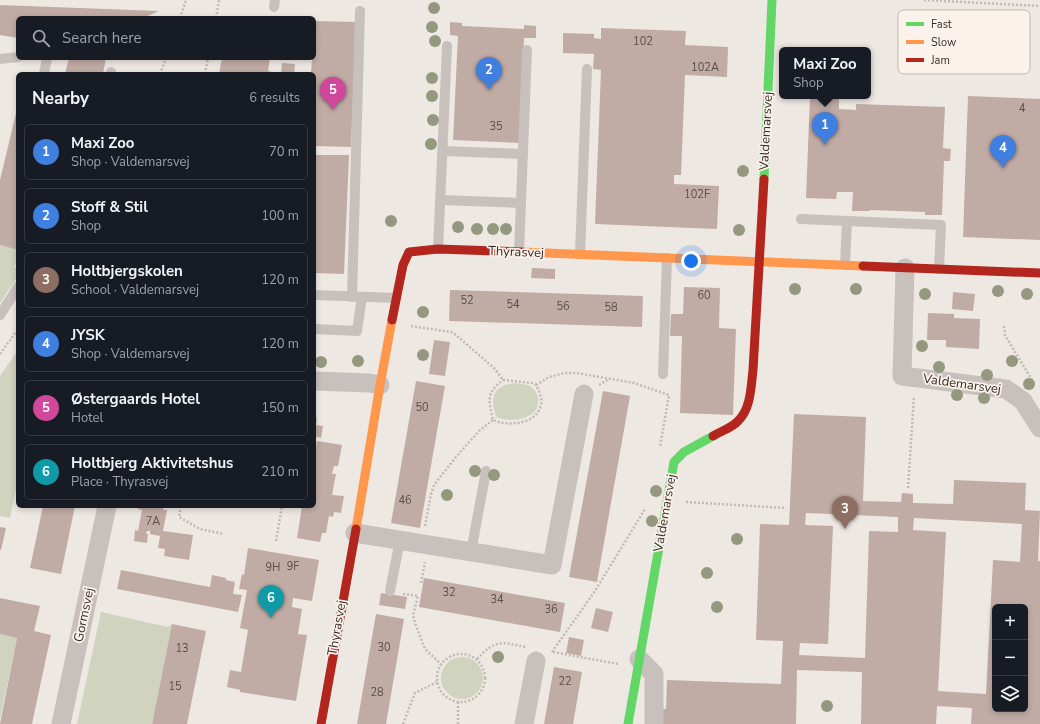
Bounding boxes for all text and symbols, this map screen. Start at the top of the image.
legend [898,10,1030,74]
search box [16,16,316,60]
text: Fast [931,17,952,32]
icon: search [30,27,52,49]
text: Search here [62,28,142,48]
house number: 102 [633,34,653,49]
text: Slow [931,35,956,50]
popup [779,47,871,99]
text: Jam [930,53,950,68]
text: Maxi Zoo [793,54,857,74]
pin: 2 [476,57,502,90]
house number: 102A [691,60,719,75]
text: Shop [793,74,823,92]
pin: 5 [320,77,346,110]
text: Nearby [32,87,89,110]
text: 6 results [249,89,300,107]
street label: Valdemarsvej [755,91,777,172]
house number: 4 [1019,101,1026,116]
pin: 1 [812,112,838,145]
house number: 35 [489,119,503,134]
text: Maxi Zoo [71,133,134,153]
pin: 4 [990,135,1016,168]
text: 1 [42,143,50,161]
text: 70 m [269,143,299,161]
text: Shop · Valdemarsvej [71,153,190,171]
house number: 102F [684,187,710,202]
text: Stoff & Stil [71,197,148,217]
text: 2 [42,207,50,225]
text: 100 m [261,207,299,225]
text: Shop [71,217,101,235]
street label: Thyrasvej [488,242,544,262]
your location [681,251,701,271]
text: Holtbjergskolen [71,261,183,281]
text: 3 [42,271,50,289]
text: 120 m [261,271,299,289]
text: School · Valdemarsvej [71,281,199,299]
house number: 60 [697,288,711,303]
house number: 52 [460,293,474,308]
house number: 54 [506,297,520,312]
house number: 56 [556,299,570,314]
house number: 58 [604,300,618,315]
text: JYSK [71,325,105,345]
text: 4 [42,335,50,353]
text: 120 m [261,335,299,353]
text: Shop · Valdemarsvej [71,345,190,363]
street label: Valdemarsvej [921,369,1002,398]
text: Østergaards Hotel [71,389,200,409]
text: 5 [42,399,50,417]
text: 150 m [261,399,299,417]
house number: 50 [415,400,429,415]
text: Hotel [71,409,103,427]
text: Holtbjerg Aktivitetshus [71,453,233,473]
text: 6 [42,463,50,481]
text: 210 m [261,463,299,481]
text: Place · Thyrasvej [71,473,168,491]
street label: Valdemarsvej [649,473,681,554]
house number: 46 [398,493,412,508]
pin: 3 [832,496,858,529]
house number: 7A [146,514,160,529]
house number: 9F [287,559,299,574]
house number: 9H [266,560,280,575]
pin: 6 [258,585,284,618]
house number: 32 [442,585,456,600]
street label: Gormsvej [69,586,99,644]
house number: 34 [490,592,504,607]
street label: Thyrasvej [323,599,351,657]
house number: 36 [544,602,558,617]
map controls [992,604,1028,712]
button: + [992,604,1028,640]
house number: 30 [377,640,391,655]
button: − [992,640,1028,676]
house number: 13 [175,641,189,656]
house number: 22 [558,674,572,689]
button: layers [992,676,1028,712]
house number: 15 [168,679,182,694]
house number: 28 [370,685,384,700]

